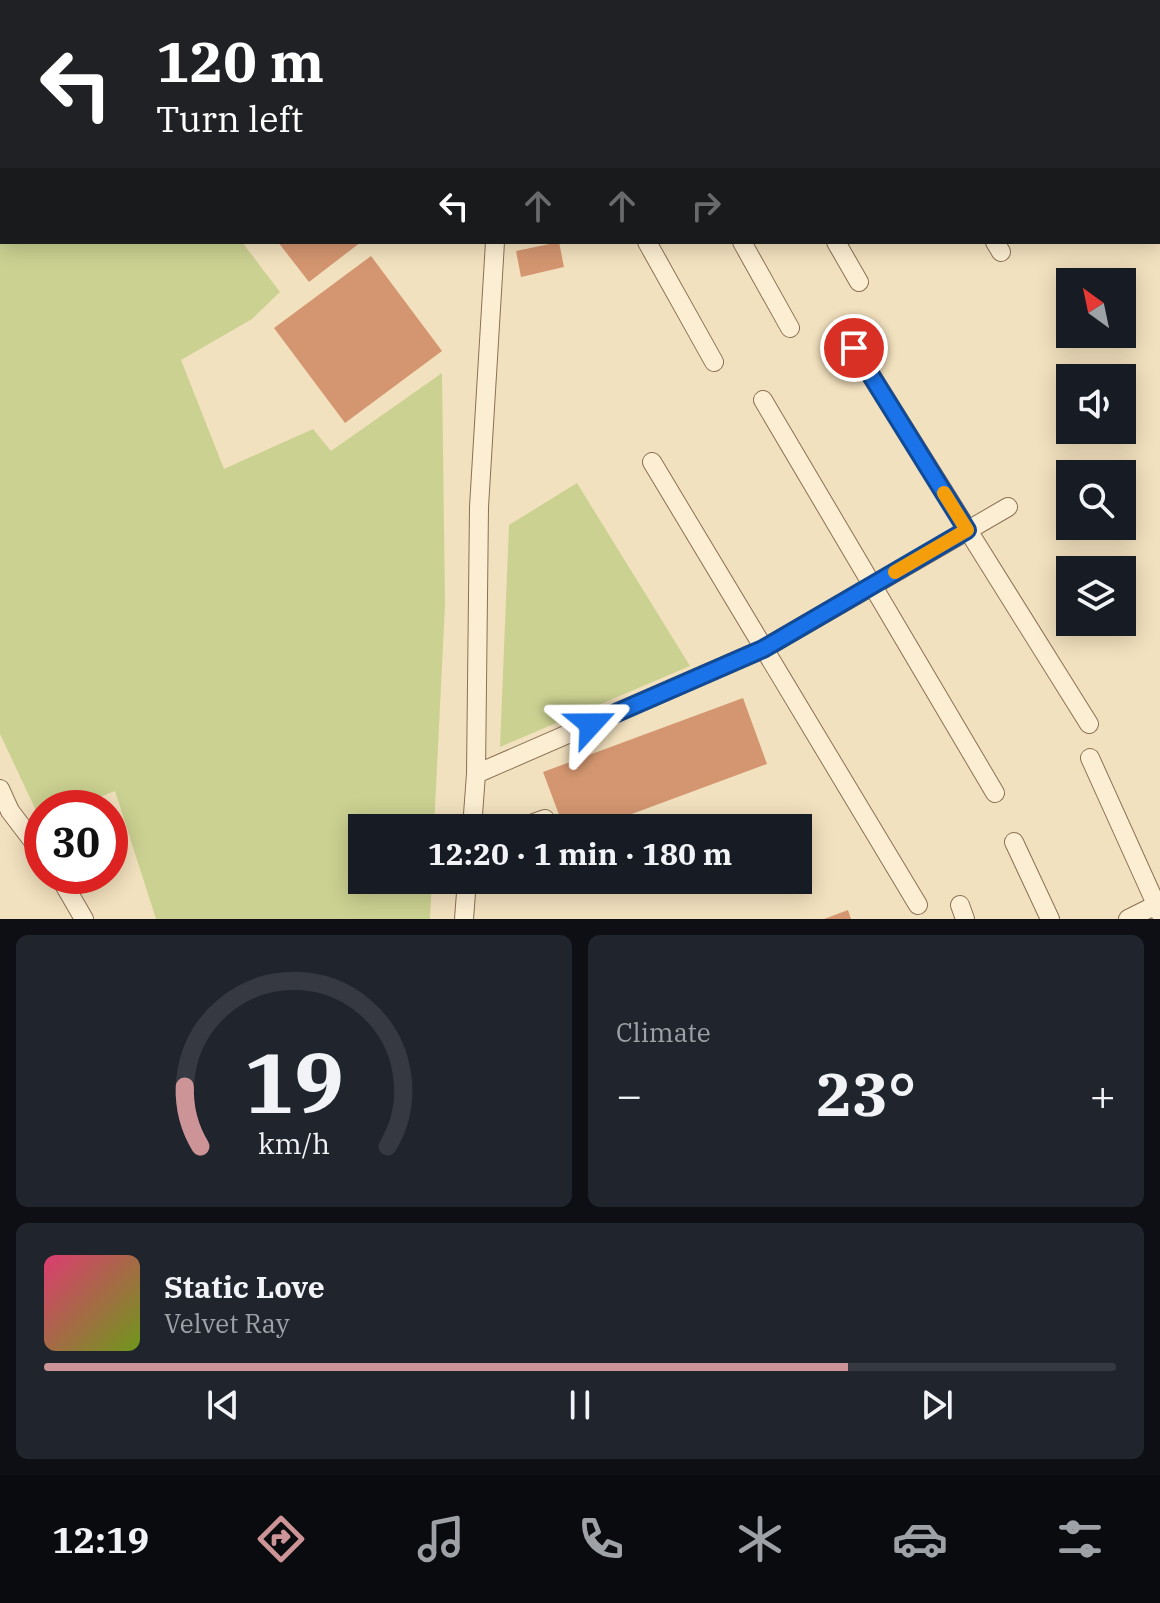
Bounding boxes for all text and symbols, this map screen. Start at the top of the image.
text: 120 m [156,25,324,97]
icon: left [24,32,128,136]
text: Turn left [156,95,303,142]
icon: left [432,184,476,228]
icon: ahead [516,184,560,228]
icon: ahead [600,184,644,228]
icon: right [684,184,728,228]
north arrow [1056,268,1136,348]
map controls [1056,268,1136,636]
pin [820,314,888,382]
icon: arrive [832,326,876,370]
button: sound [1056,364,1136,444]
button: search [1056,460,1136,540]
button: layers [1056,556,1136,636]
position arrow [549,682,633,766]
speed limit sign: 30 [24,790,128,894]
text: 12:20 · 1 min · 180 m [428,834,732,873]
text: Climate [616,1015,711,1049]
text: 19 [244,1028,344,1136]
text: 23° [816,1054,916,1133]
text: − [616,1066,642,1123]
text: + [1090,1066,1116,1123]
text: km/h [258,1125,330,1162]
text: Static Love [164,1267,325,1306]
text: Velvet Ray [164,1306,290,1340]
icon: previous [201,1383,245,1427]
icon: pause [558,1383,602,1427]
icon: next [915,1383,959,1427]
icon: directions [253,1511,309,1567]
icon: music [413,1511,469,1567]
icon: phone [573,1511,629,1567]
icon: climate [732,1511,788,1567]
icon: car [892,1511,948,1567]
icon: filters [1052,1511,1108,1567]
text: 12:19 [52,1516,149,1563]

